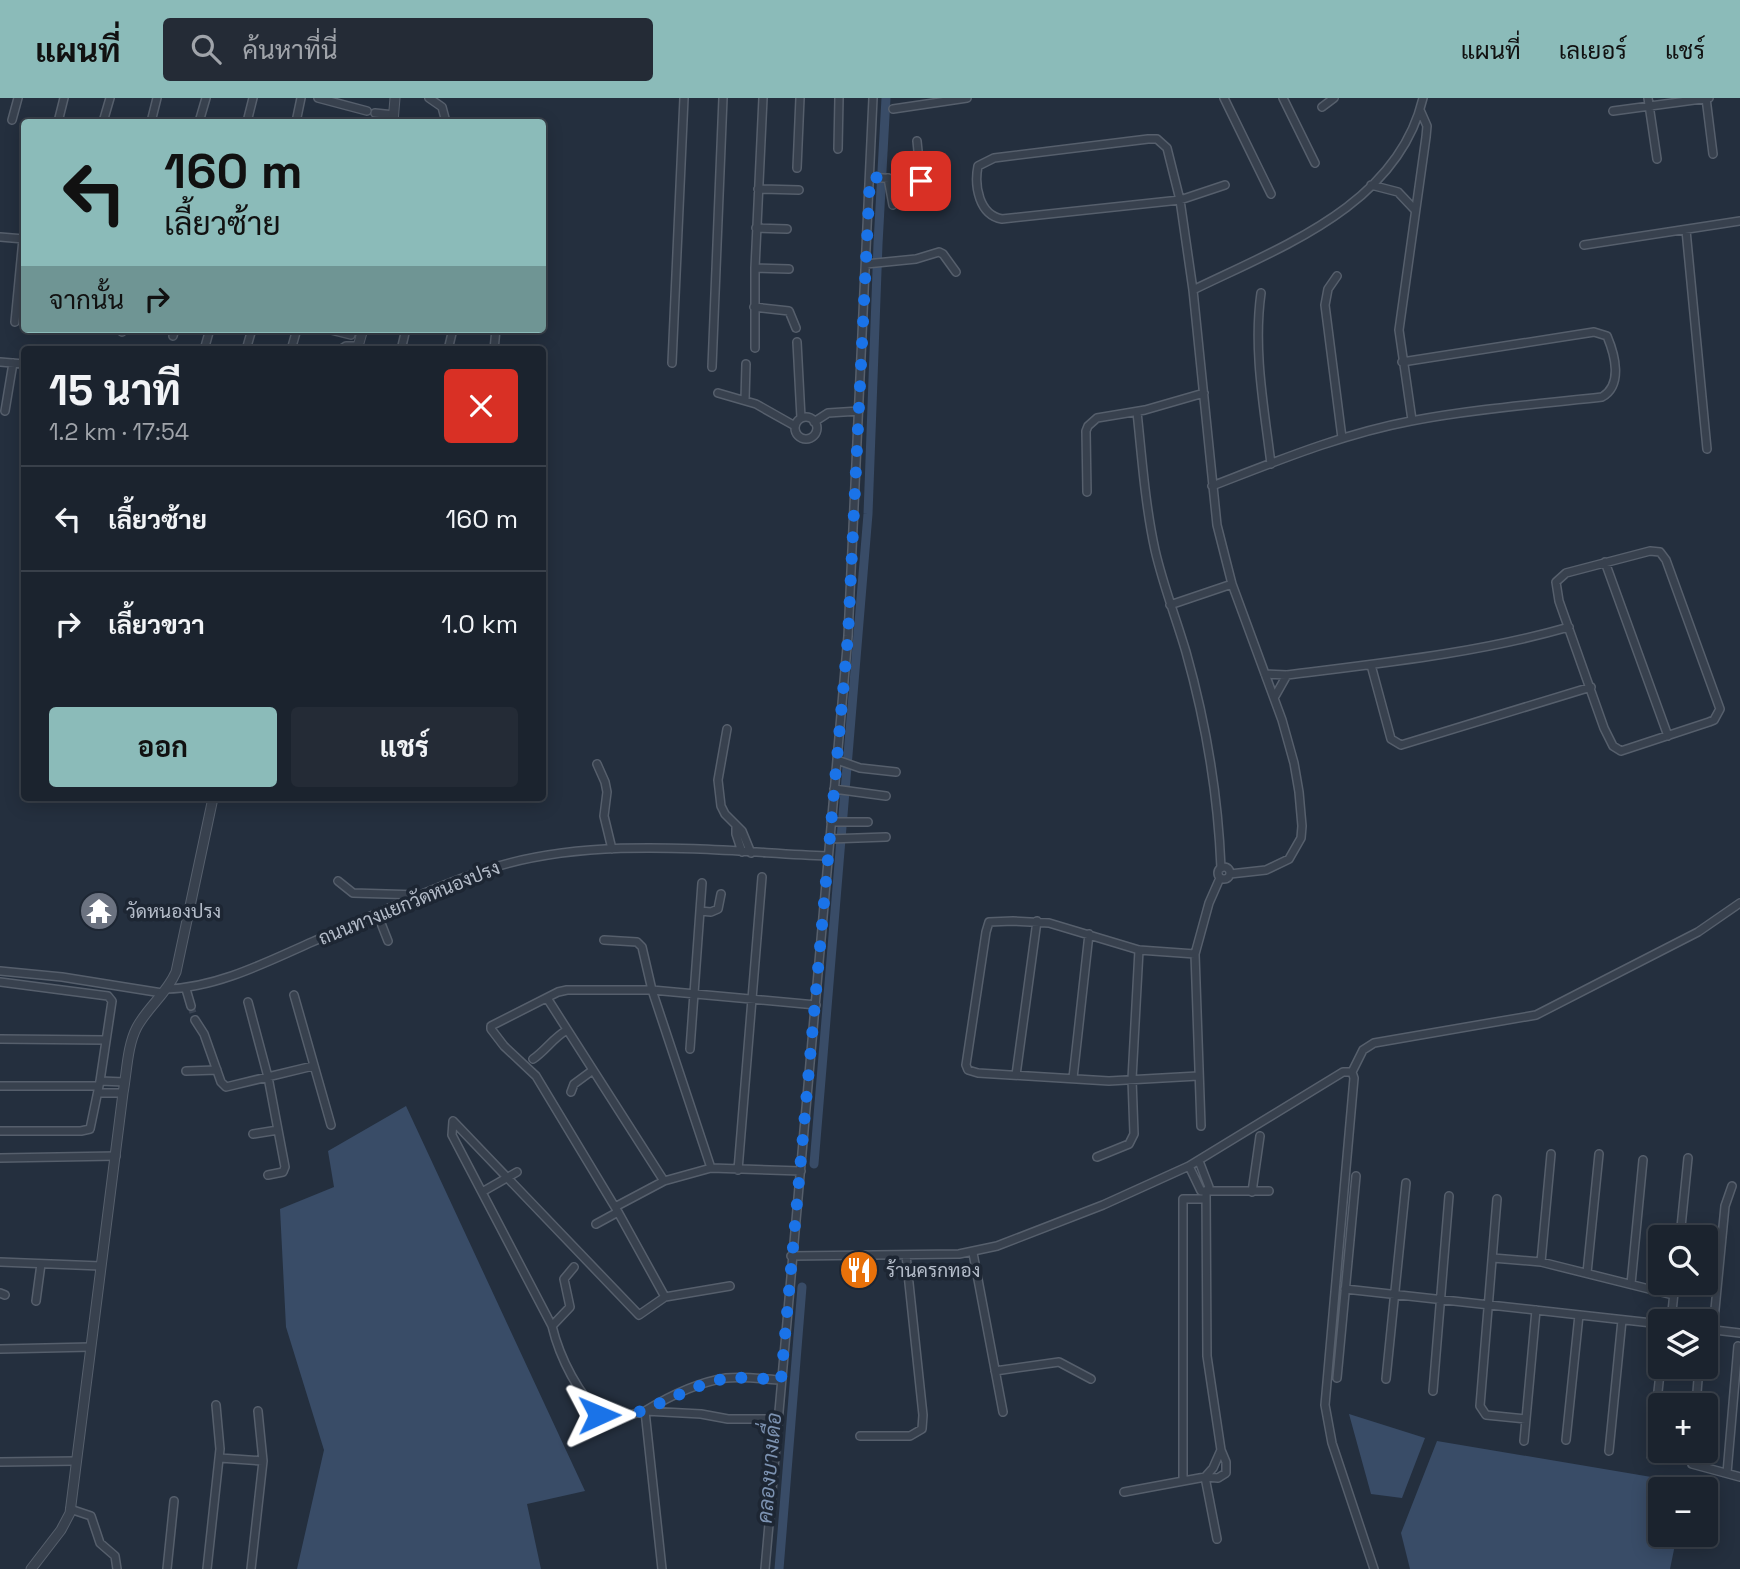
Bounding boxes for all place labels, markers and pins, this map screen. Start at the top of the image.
pin [891,151,951,211]
temple icon: วัดหนองปรง [78,890,120,932]
place label: วัดหนองปรง [126,899,221,924]
restaurant icon: ร้านครกทอง [838,1249,880,1291]
place label: ร้านครกทอง [886,1258,980,1283]

